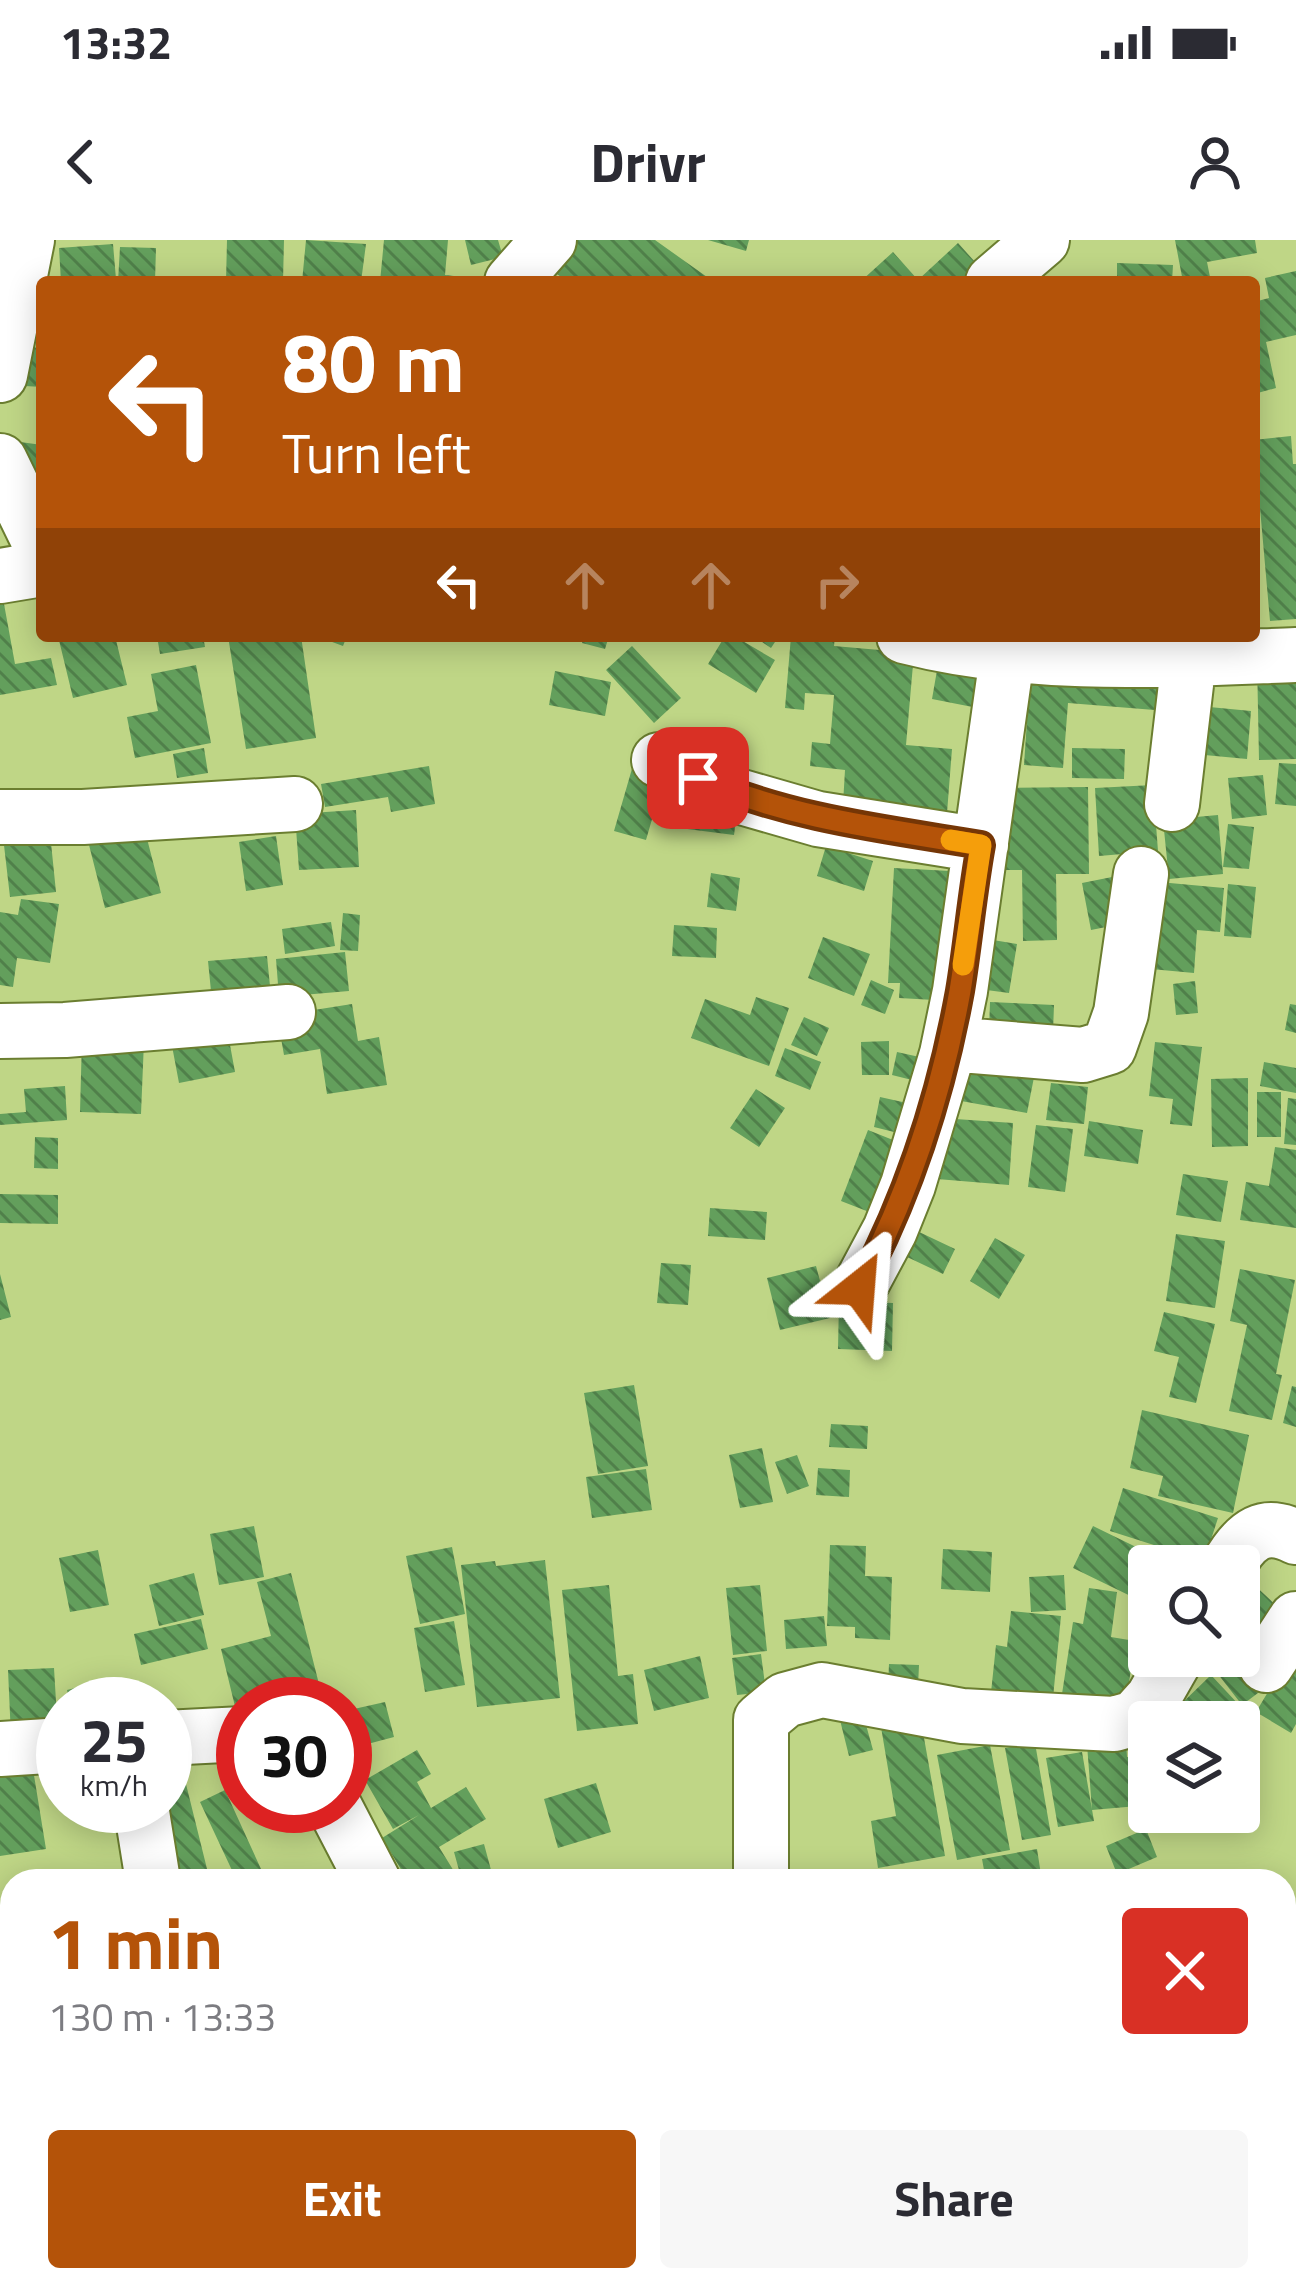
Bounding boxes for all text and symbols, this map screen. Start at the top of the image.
text: 13:32 [60,8,172,76]
text: Drivr [590,121,706,203]
icon: back [48,129,114,195]
icon: person [1182,129,1248,195]
text: 80 m [282,297,465,425]
icon: left [84,324,240,480]
text: Turn left [282,412,471,494]
icon: left [426,552,492,618]
icon: ahead [552,552,618,618]
icon: ahead [678,552,744,618]
icon: right [804,552,870,618]
pin [647,727,749,829]
icon: arrive [665,745,731,811]
position arrow [796,1225,922,1351]
map controls [1128,1545,1260,1833]
button: search [1128,1545,1260,1677]
speed limit sign: 30 [216,1677,372,1833]
text: 25 [80,1694,148,1785]
button: layers [1128,1701,1260,1833]
text: km/h [80,1762,148,1808]
text: 1 min [48,1887,223,1997]
button: close [1122,1908,1248,2034]
text: 130 m · 13:33 [48,1987,276,2046]
button: Exit [48,2130,636,2268]
button: Share [660,2130,1248,2268]

